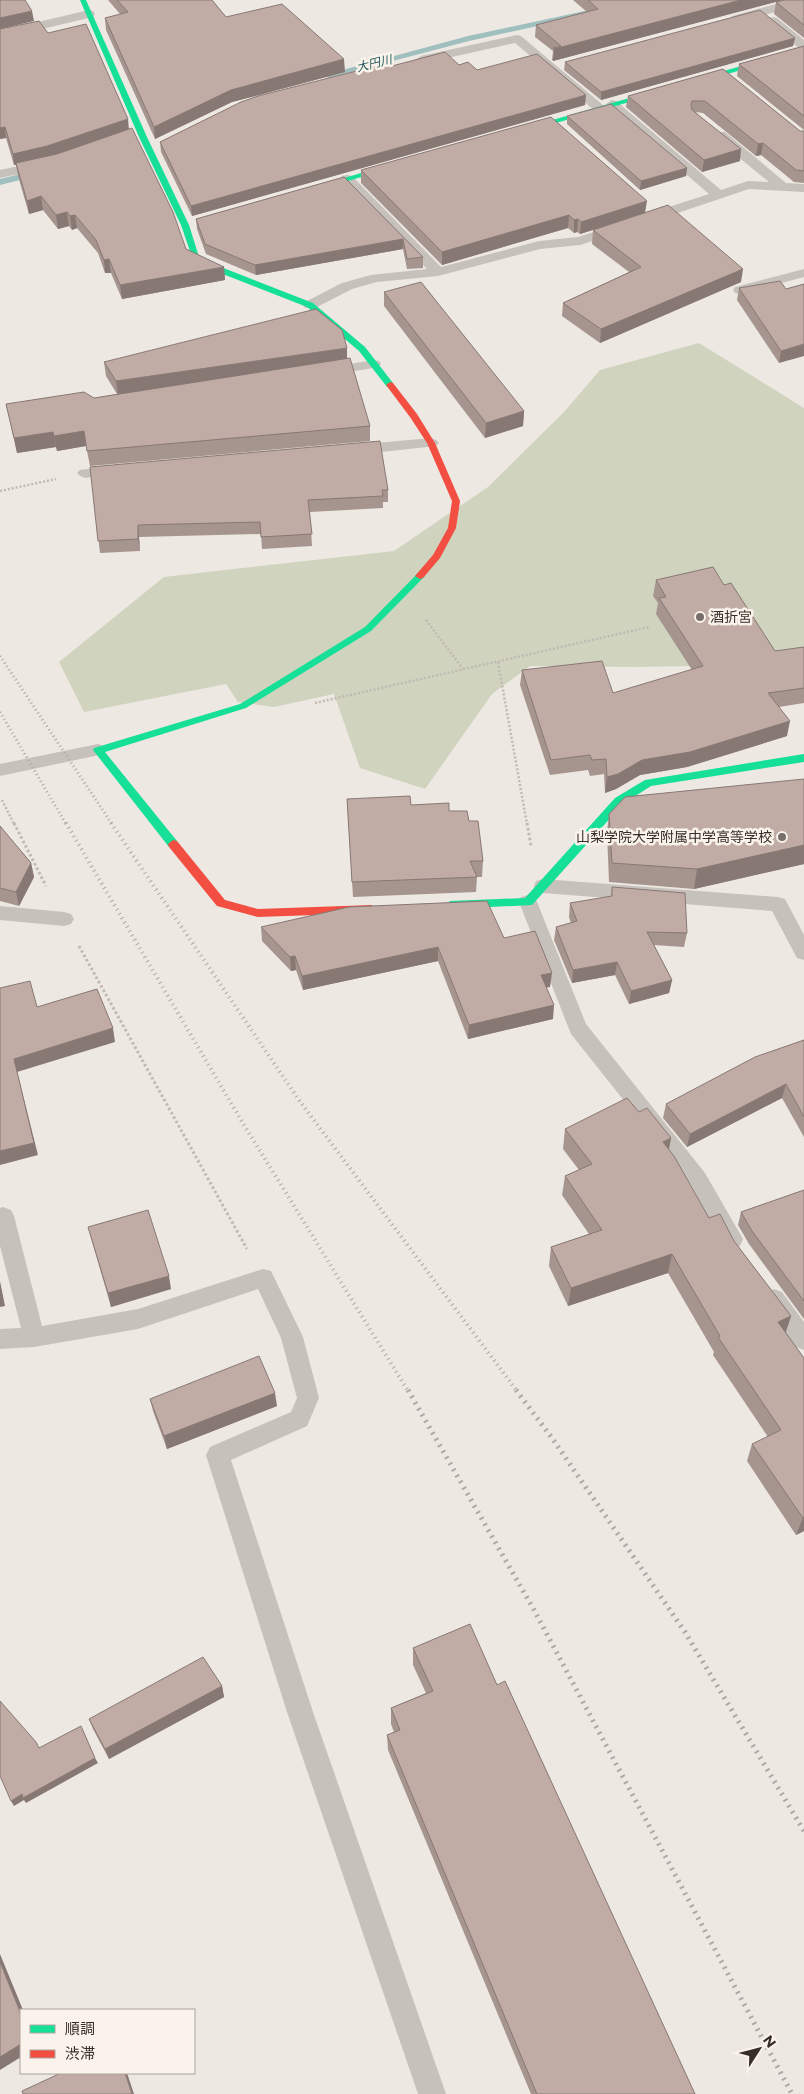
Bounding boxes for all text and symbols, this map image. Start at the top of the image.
water label: 大円川 [355,51,395,75]
place label: 酒折宮 [710,608,752,626]
marker: 酒折宮 [694,611,706,623]
place label: 山梨学院大学附属中学高等学校 [576,828,772,846]
marker: 山梨学院大学附属中学高等学校 [776,831,788,843]
legend [20,2009,195,2074]
text: 順調 [65,2019,95,2038]
north arrow [734,2024,784,2074]
text: N [759,2031,780,2051]
text: 渋滞 [65,2044,95,2063]

